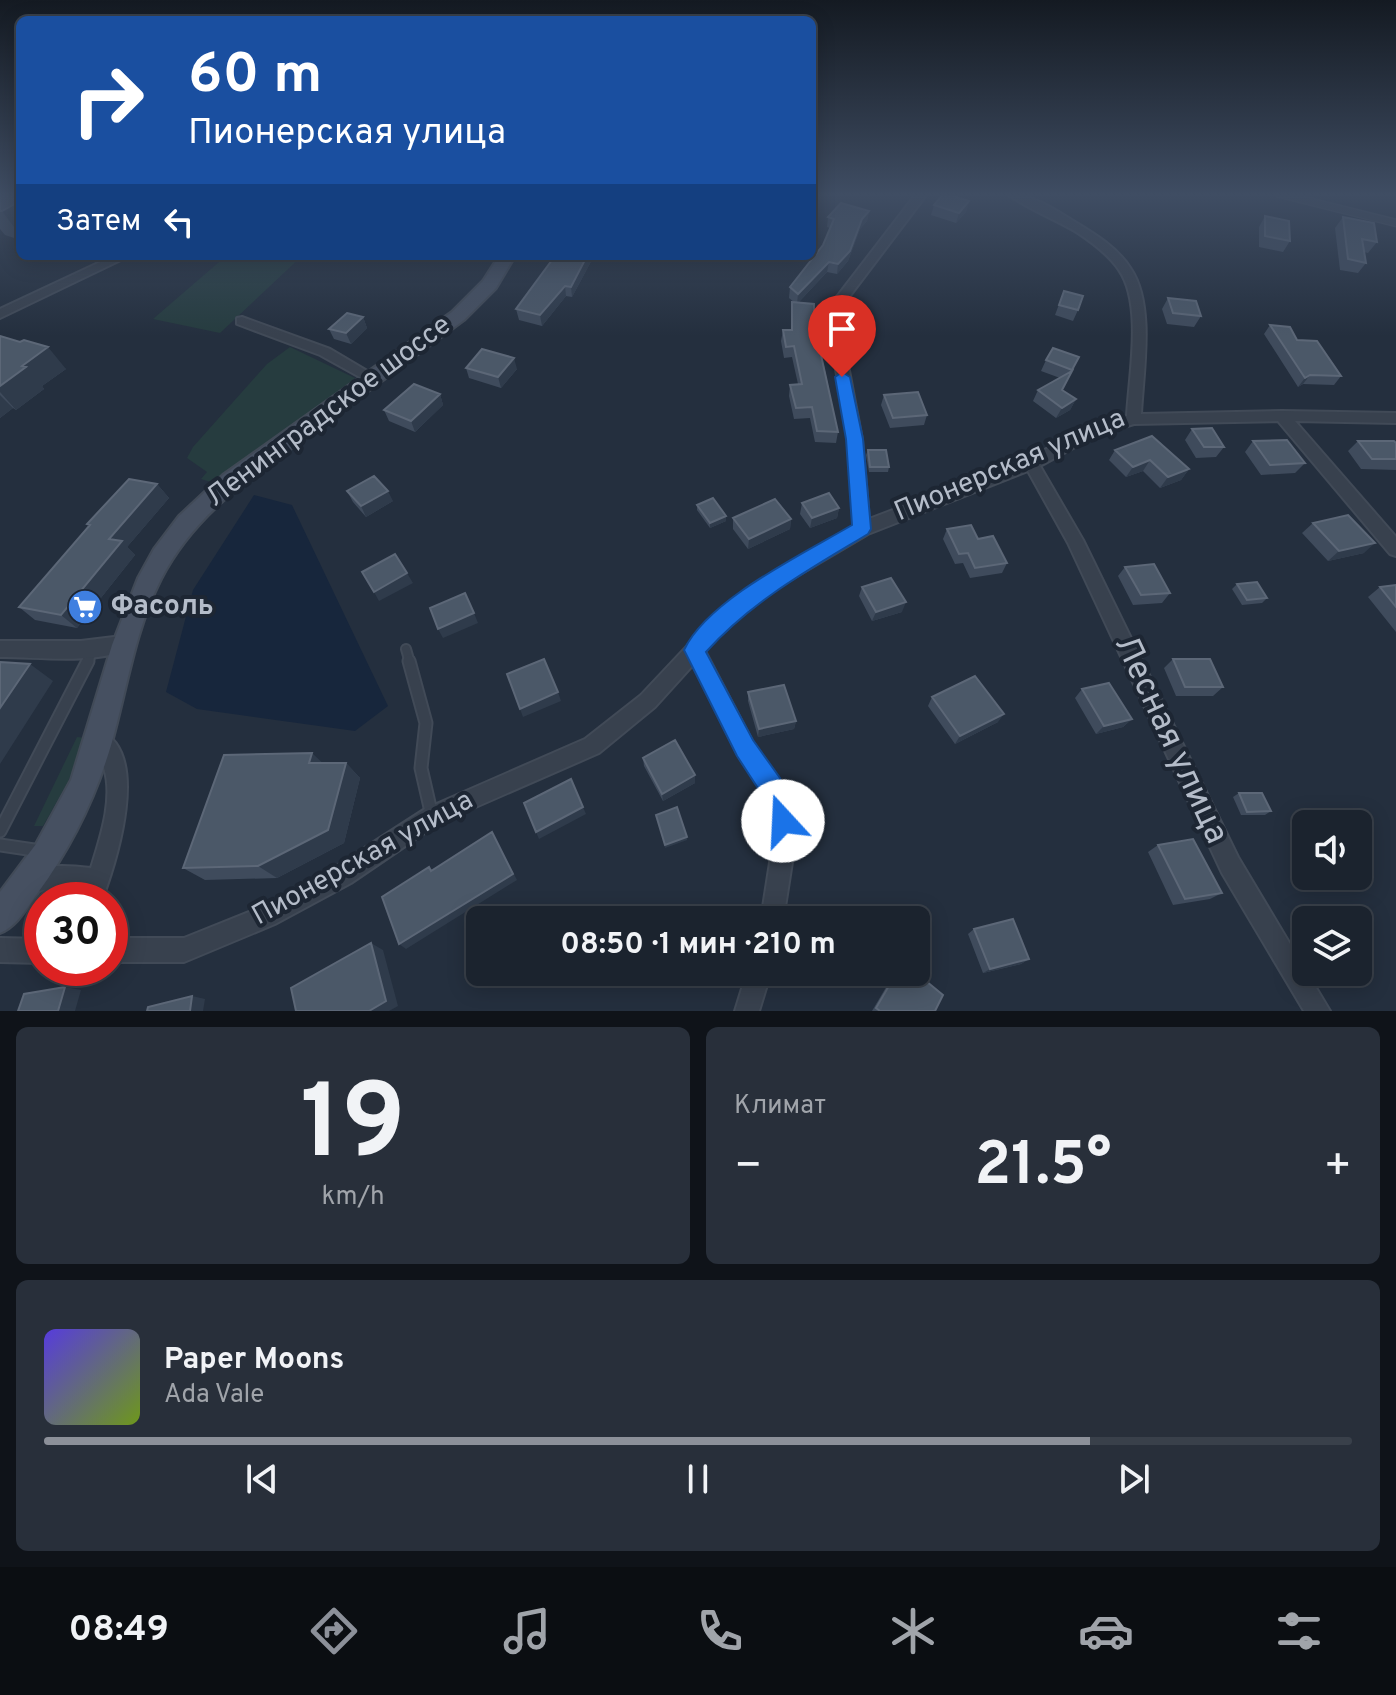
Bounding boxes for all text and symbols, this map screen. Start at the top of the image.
text: 60 m [188,42,322,112]
icon: right [56,48,160,152]
text: Пионерская улица [188,111,506,157]
icon: left [157,200,201,244]
text: Затем [56,204,141,241]
pin [808,295,876,377]
icon: arrive [820,307,864,351]
street label: Ленинградское шоссе [199,308,459,516]
street label: Пионерская улица [889,401,1131,531]
supermarket icon: Фасоль [66,588,104,626]
place label: Фасоль [111,589,214,625]
street label: Лесная улица [1103,629,1237,851]
position arrow [741,779,825,863]
street label: Пионерская улица [246,783,480,935]
map controls [1292,810,1372,986]
button: sound [1292,810,1372,890]
speed limit sign: 30 [24,882,128,986]
button: layers [1292,906,1372,986]
text: 08:50 · 1 мин · 210 m [560,927,836,964]
text: 19 [300,1063,406,1195]
text: Климат [734,1090,826,1123]
text: 21.5° [974,1130,1112,1206]
text: − [734,1140,762,1196]
text: + [1324,1140,1352,1196]
text: km/h [321,1181,385,1214]
text: Paper Moons [164,1342,344,1379]
text: Ada Vale [164,1379,264,1412]
icon: previous [240,1457,284,1501]
icon: pause [676,1457,720,1501]
icon: next [1112,1457,1156,1501]
icon: directions [306,1603,362,1659]
icon: music [499,1603,555,1659]
icon: phone [692,1603,748,1659]
icon: climate [885,1603,941,1659]
icon: car [1078,1603,1134,1659]
icon: filters [1271,1603,1327,1659]
text: 08:49 [69,1608,169,1654]

